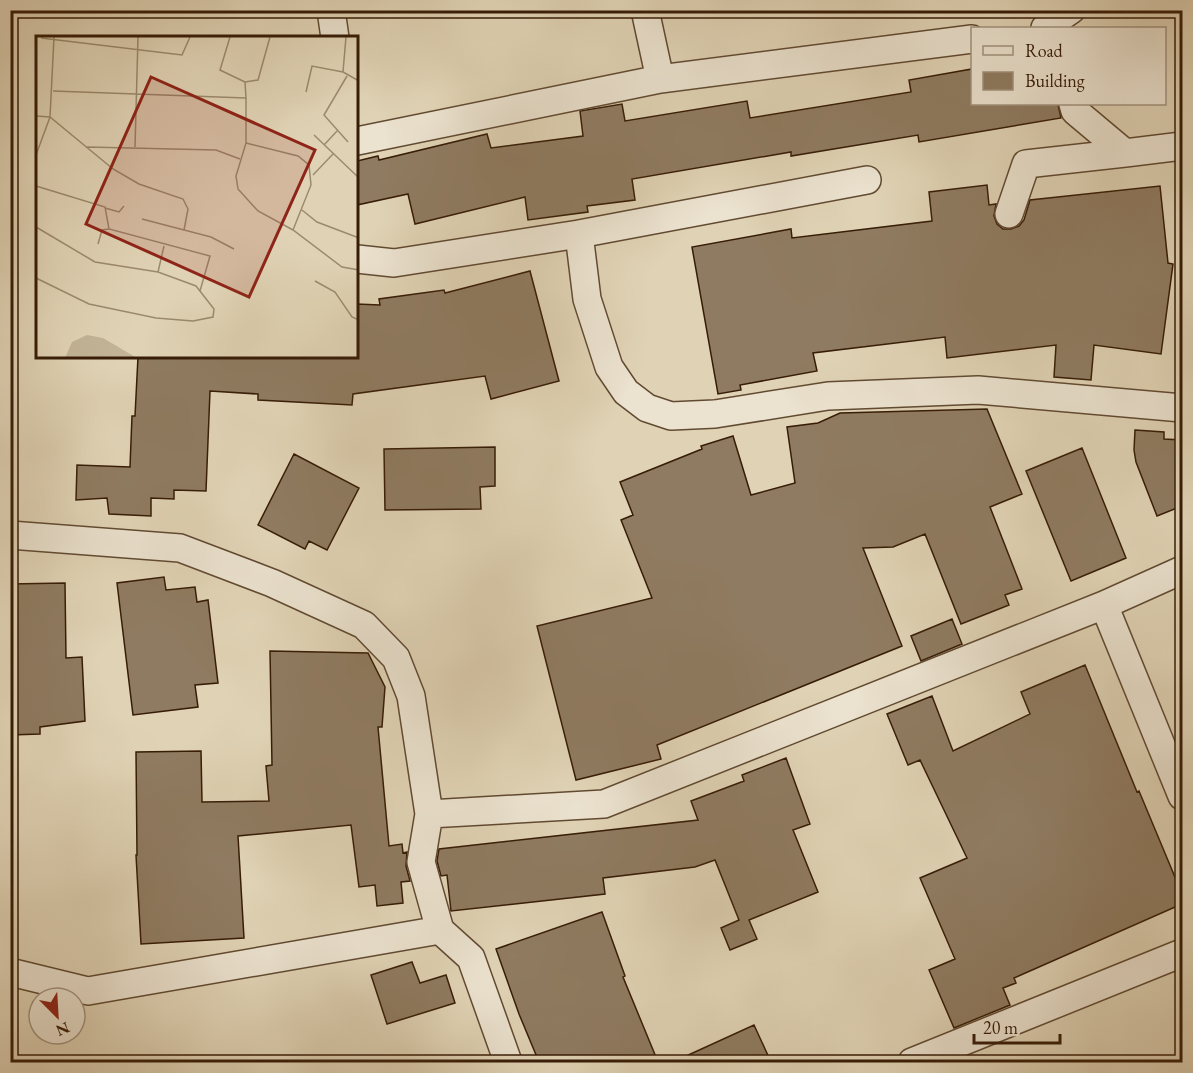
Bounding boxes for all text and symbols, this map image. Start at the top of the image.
legend [971,27,1166,105]
inset map [36,36,358,358]
text: Road [1025,39,1064,62]
text: Building [1025,69,1085,92]
north arrow [27,986,87,1046]
scale bar [974,1007,1060,1045]
text: 20 m [983,1016,1018,1039]
text: N [53,1017,73,1041]

